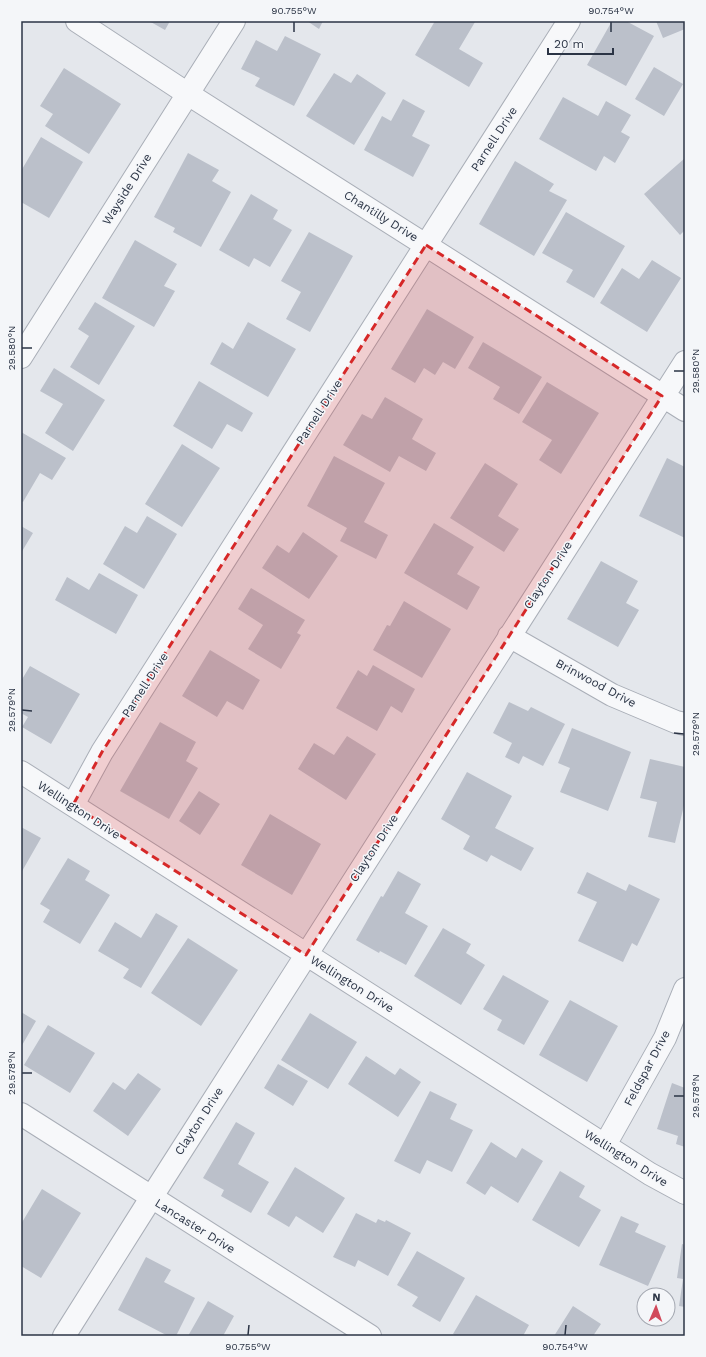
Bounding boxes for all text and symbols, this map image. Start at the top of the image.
text: 90.755°W [271,5,317,16]
text: 90.754°W [588,5,634,16]
scale bar [548,30,613,56]
text: 20 m [554,37,584,51]
street label: Parnell Drive [468,104,520,174]
street label: Wayside Drive [99,151,155,227]
street label: Chantilly Drive [341,188,421,244]
text: 29.580°N [6,326,17,370]
text: 29.580°N [690,349,701,393]
street label: Parnell Drive [293,377,345,447]
street label: Clayton Drive [521,538,575,612]
street label: Parnell Drive [119,650,171,720]
street label: Brinwood Drive [553,656,639,710]
text: 29.579°N [6,688,17,732]
text: 29.579°N [690,712,701,756]
street label: Wellington Drive [35,778,123,842]
street label: Clayton Drive [347,811,401,885]
street label: Wellington Drive [308,953,396,1015]
street label: Feldspar Drive [621,1028,673,1108]
text: 29.578°N [6,1051,17,1095]
text: 29.578°N [690,1074,701,1118]
street label: Clayton Drive [172,1084,226,1158]
street label: Wellington Drive [582,1127,670,1189]
street label: Lancaster Drive [152,1196,238,1256]
north arrow [636,1287,676,1327]
text: N [652,1291,661,1304]
text: 90.755°W [225,1341,271,1352]
text: 90.754°W [542,1341,588,1352]

